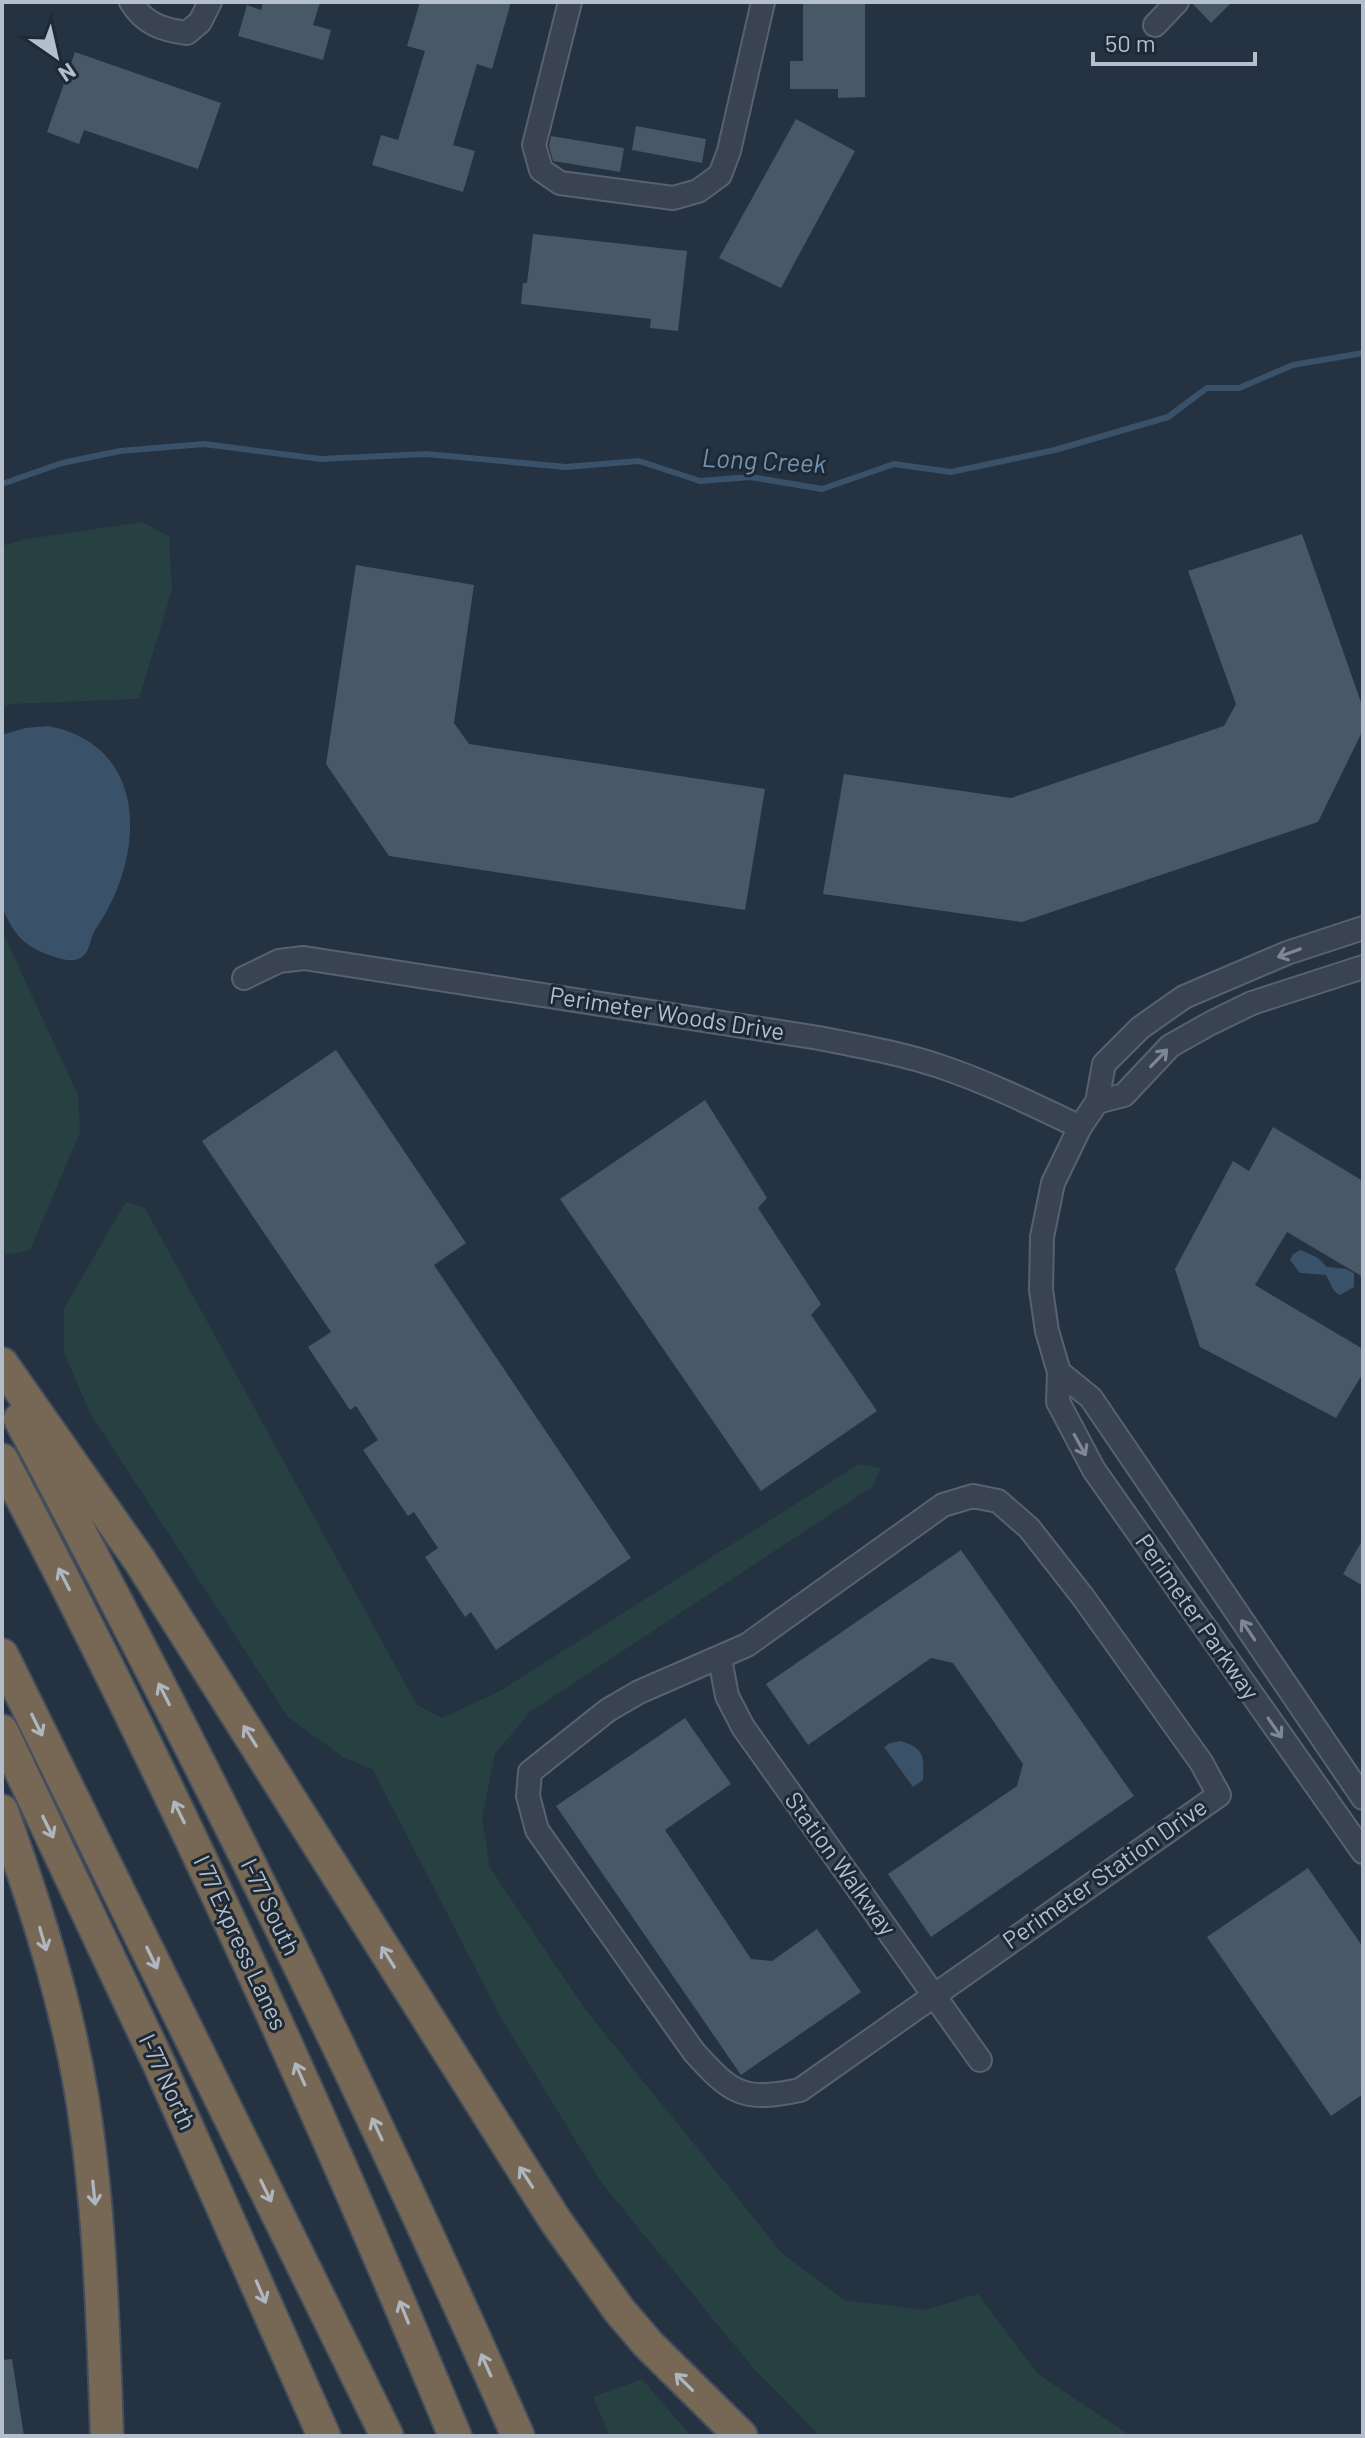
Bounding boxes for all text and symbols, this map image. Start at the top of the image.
north arrow [16,16,96,96]
scale bar [1093,16,1255,66]
text: 50 m [1105,28,1156,57]
text: N [54,59,81,88]
water label: Long Creek [701,441,827,478]
one-way arrow [1277,947,1302,961]
street label: Perimeter Woods Drive [548,980,787,1045]
one-way arrow [1149,1048,1168,1068]
one-way arrow [1073,1432,1088,1456]
street label: Perimeter Parkway [1130,1528,1266,1705]
one-way arrow [56,1568,72,1592]
one-way arrow [1240,1619,1256,1641]
one-way arrow [156,1683,172,1707]
one-way arrow [30,1712,45,1736]
one-way arrow [1267,1717,1283,1739]
one-way arrow [241,1725,257,1748]
street label: Station Walkway [779,1786,903,1941]
street label: Perimeter Station Drive [997,1791,1212,1954]
one-way arrow [171,1801,186,1825]
one-way arrow [41,1815,56,1839]
street label: I 77 Express Lanes [188,1850,294,2034]
street label: I-77 South [236,1853,307,1959]
one-way arrow [37,1925,52,1951]
one-way arrow [145,1946,160,1969]
one-way arrow [379,1946,396,1968]
street label: I-77 North [134,2029,203,2134]
one-way arrow [292,2062,307,2086]
one-way arrow [369,2117,384,2141]
one-way arrow [518,2166,534,2188]
one-way arrow [87,2179,102,2206]
one-way arrow [259,2179,275,2203]
one-way arrow [255,2279,270,2304]
one-way arrow [396,2300,410,2325]
one-way arrow [478,2353,493,2378]
one-way arrow [675,2373,694,2392]

